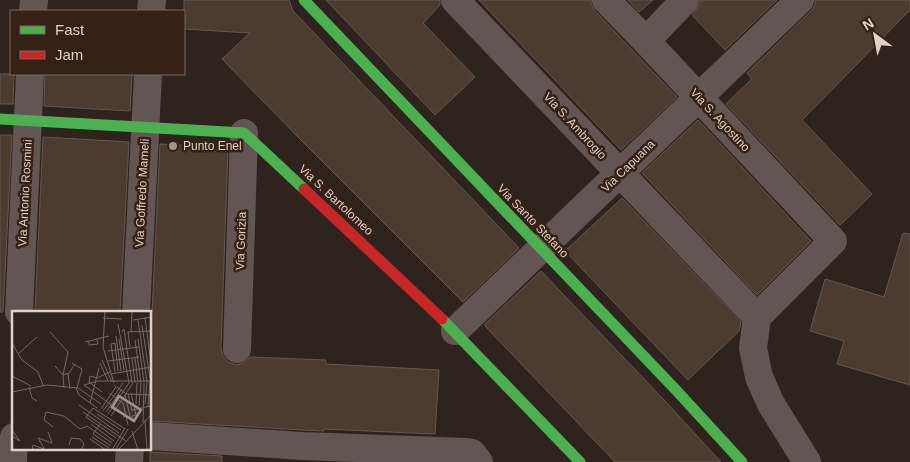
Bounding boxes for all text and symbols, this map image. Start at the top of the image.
legend [10,10,185,75]
north arrow [850,10,900,60]
text: N [860,15,877,33]
text: Fast [55,21,85,38]
text: Jam [55,46,83,63]
street label: Via S. Agostino [687,86,753,155]
street label: Via S. Ambrogio [541,90,610,162]
street label: Via Capuana [598,137,658,195]
street label: Via Goffredo Mameli [132,138,152,248]
street label: Via Antonio Rosmini [15,139,35,247]
place label: Punto Enel [183,139,242,153]
marker: Punto Enel [167,140,179,152]
street label: Via S. Bartolomeo [296,162,376,238]
street label: Via Santo Stefano [494,181,572,261]
street label: Via Gorizia [233,211,249,270]
inset map [12,311,151,450]

